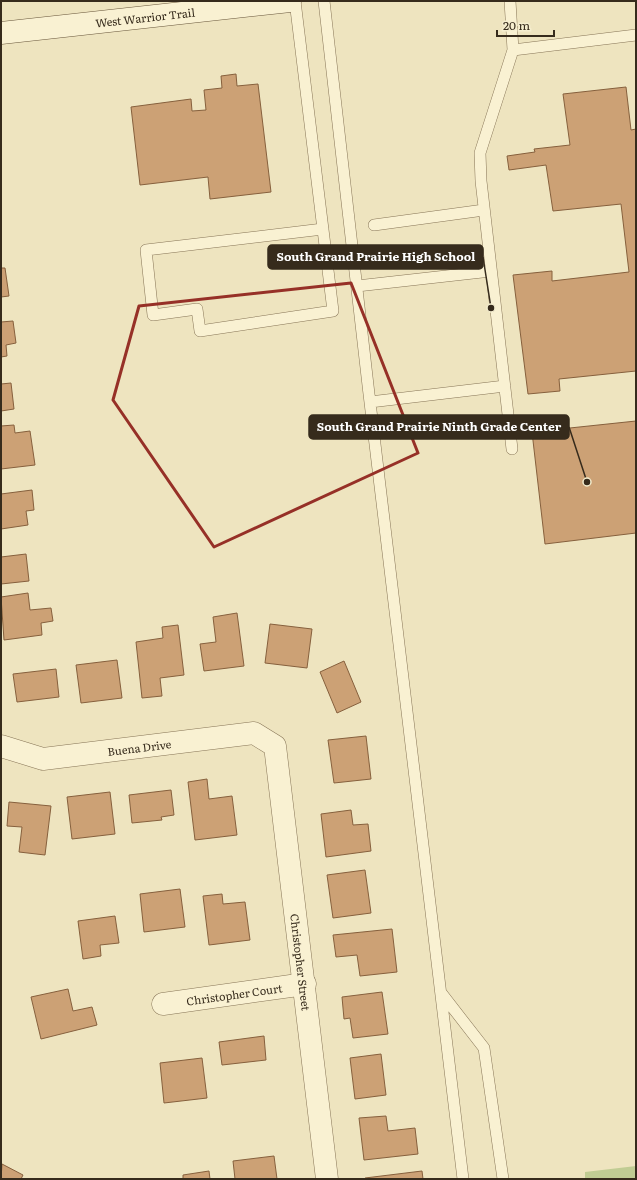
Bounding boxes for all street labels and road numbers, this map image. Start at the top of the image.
street label: West Warrior Trail [95,4,196,30]
street label: Buena Drive [106,735,172,759]
street label: Christopher Street [287,913,315,1012]
street label: Christopher Court [185,979,284,1009]

